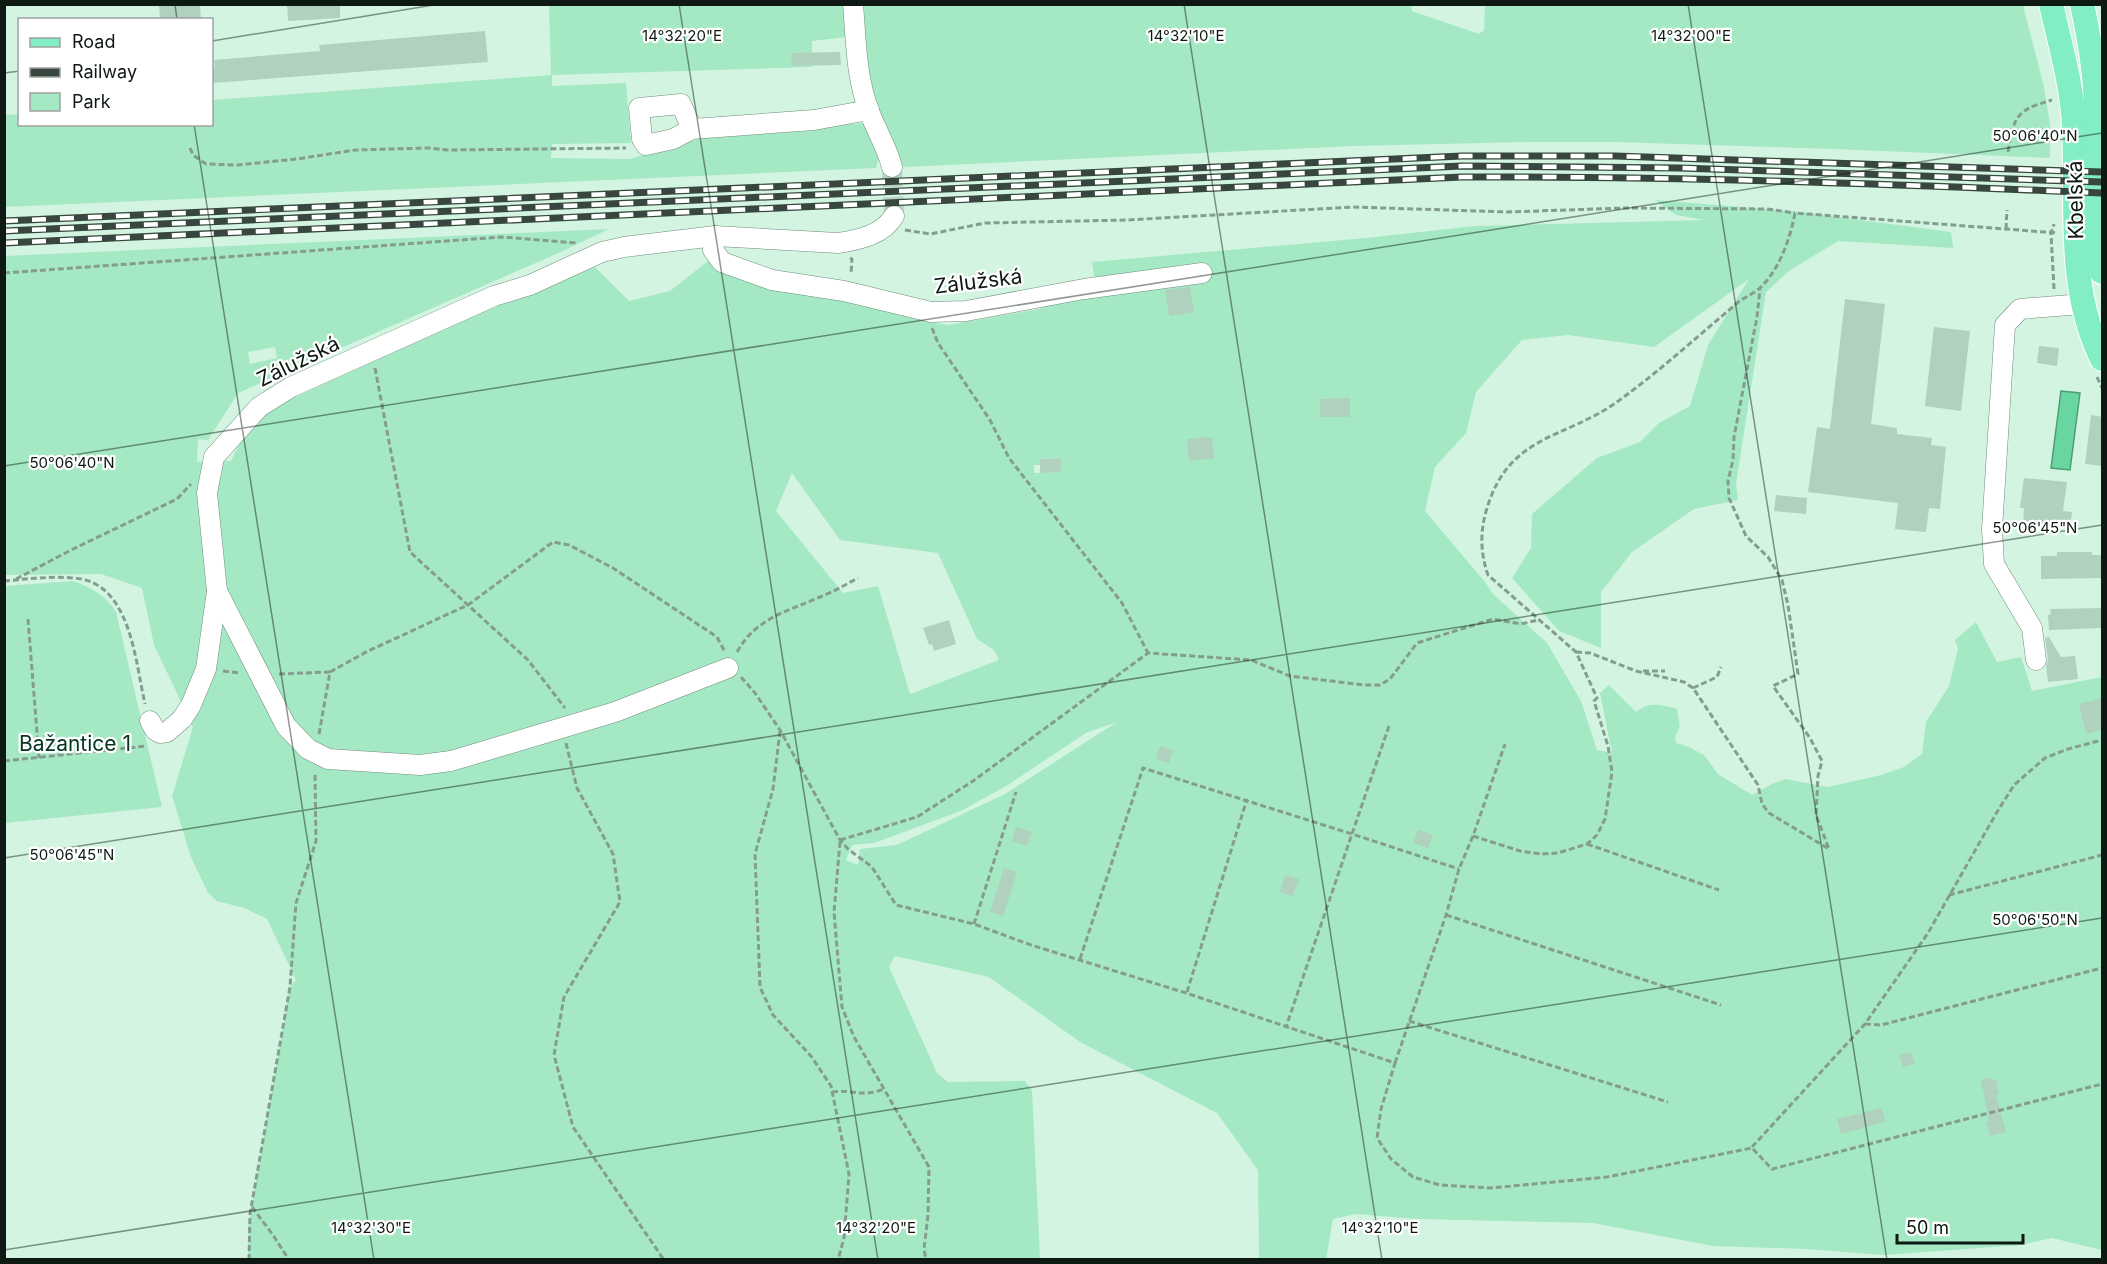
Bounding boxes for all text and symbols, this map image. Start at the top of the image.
legend [18,18,213,126]
text: 14°32'20"E [642,26,722,45]
text: 14°32'10"E [1148,26,1224,45]
text: 14°32'00"E [1651,26,1731,45]
text: Road [72,31,115,52]
text: Railway [72,61,137,82]
text: Park [72,91,111,112]
text: 50°06'40"N [1992,126,2078,145]
street label: Kbelská [2062,160,2088,240]
street label: Zálužská [933,263,1023,299]
street label: Zálužská [253,330,343,392]
text: 50°06'40"N [29,453,115,472]
text: 50°06'45"N [1993,518,2077,537]
park label: Bažantice 1 [19,731,131,756]
text: 50°06'45"N [30,845,114,864]
text: 50°06'50"N [1992,910,2078,929]
scale bar [1897,1207,2023,1245]
text: 50 m [1906,1217,1949,1238]
text: 14°32'30"E [331,1218,411,1237]
text: 14°32'20"E [836,1218,916,1237]
text: 14°32'10"E [1342,1218,1418,1237]

